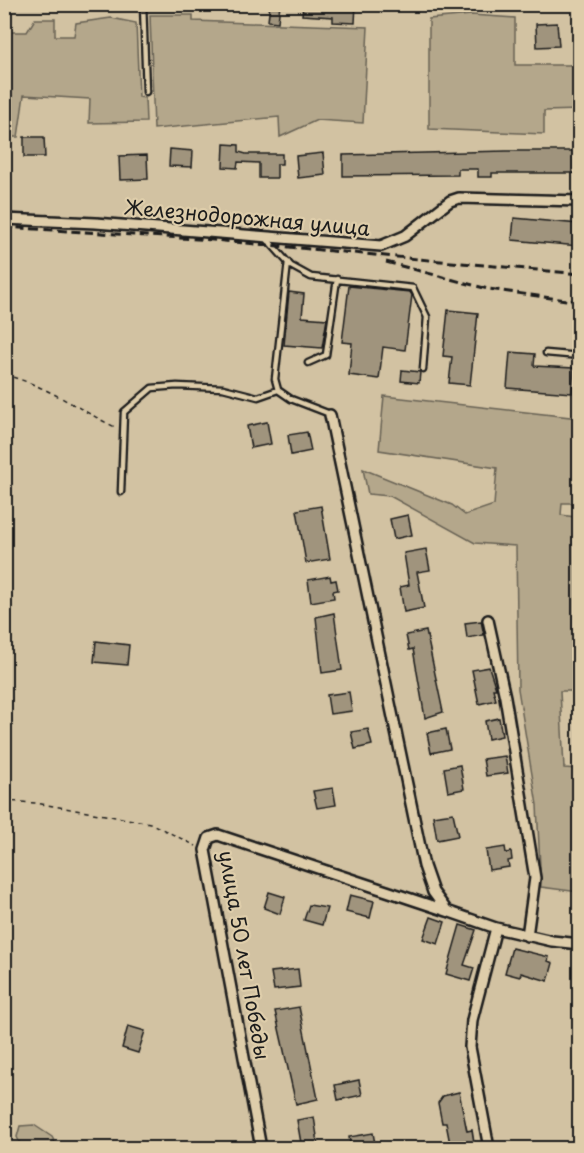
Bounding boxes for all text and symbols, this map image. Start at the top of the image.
street label: Железнодорожная улица [123,191,372,243]
street label: улица 50 лет Победы [212,848,278,1062]

